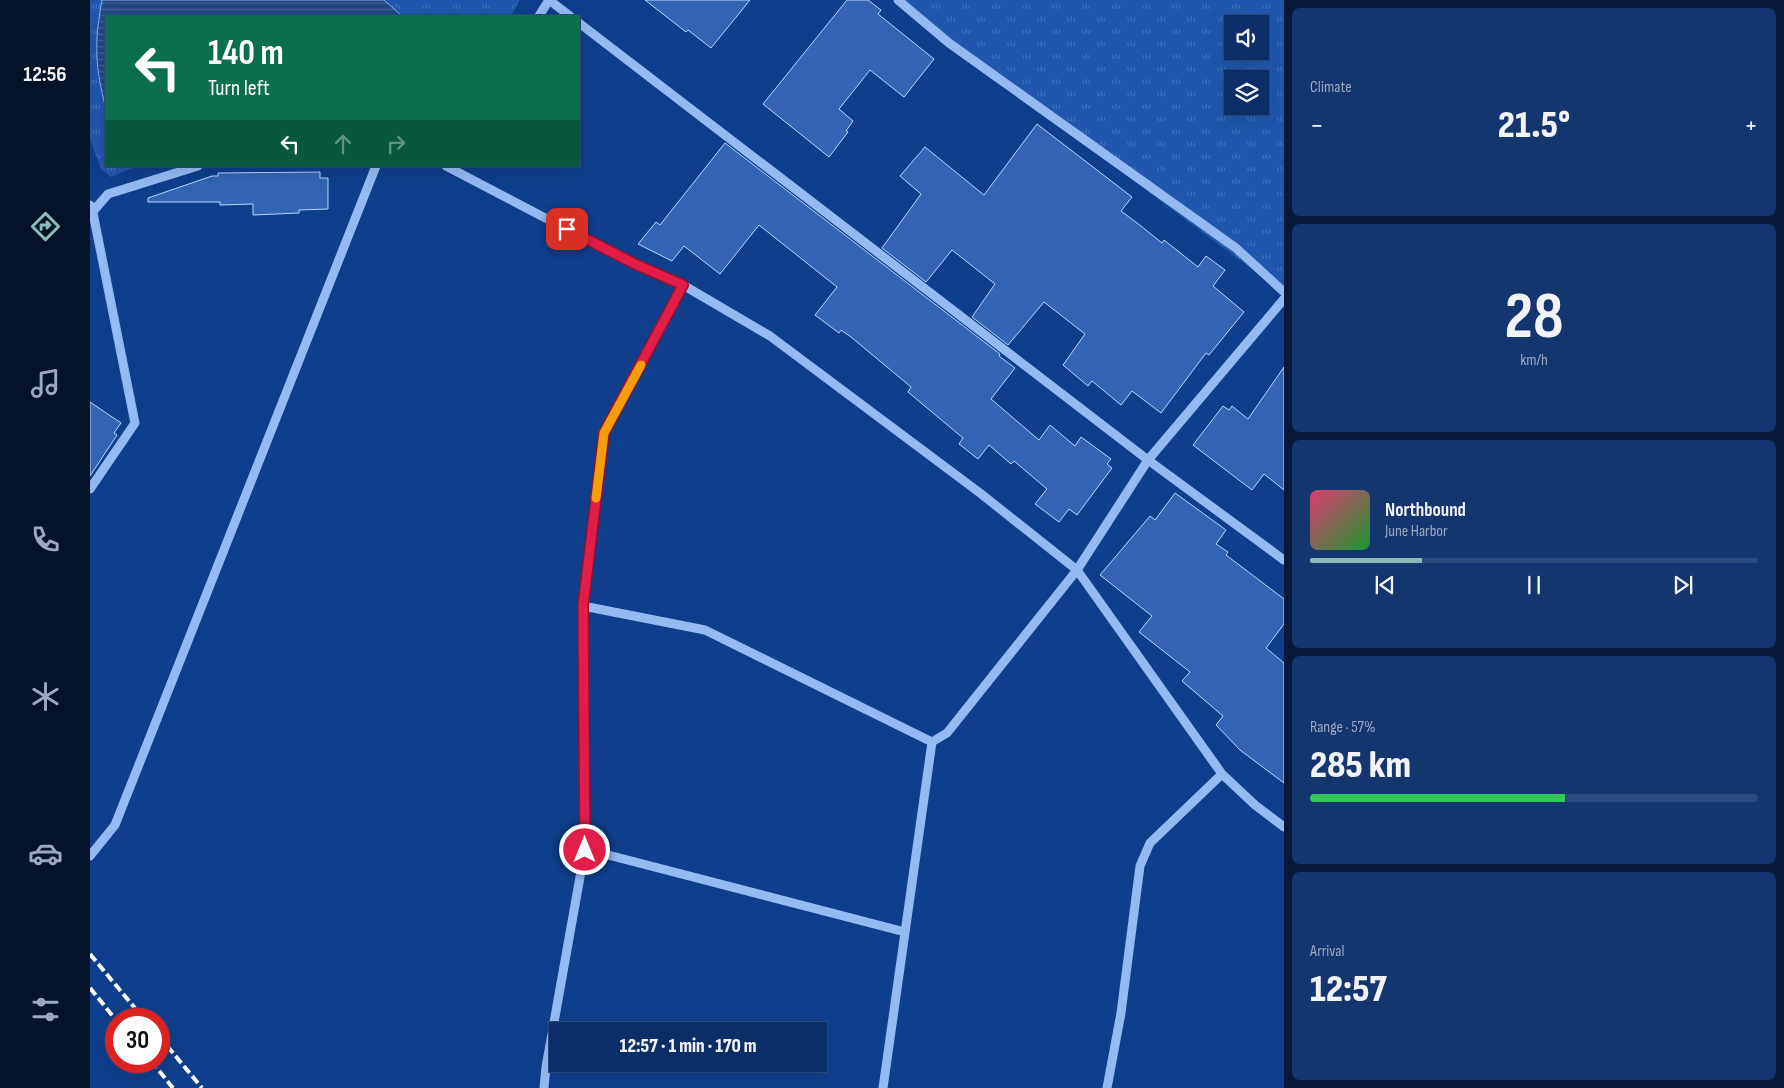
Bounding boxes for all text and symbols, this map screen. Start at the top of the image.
map controls [1224,15,1269,115]
button: sound [1224,15,1269,60]
text: 140 m [208,32,284,75]
icon: left [125,35,190,100]
text: 12:56 [23,61,67,88]
button: layers [1224,70,1269,115]
text: Turn left [208,75,270,102]
text: Climate [1310,78,1352,97]
text: 21.5° [1498,103,1570,148]
text: − [1310,109,1324,142]
text: + [1744,109,1758,142]
icon: left [276,130,304,158]
icon: ahead [329,130,357,158]
icon: right [382,130,410,158]
pin [546,208,588,250]
icon: directions [28,209,63,244]
icon: arrive [553,215,581,243]
text: 28 [1504,279,1564,357]
text: km/h [1520,351,1548,370]
icon: music [28,366,63,401]
text: Northbound [1385,499,1466,522]
icon: phone [28,522,63,557]
text: June Harbor [1385,522,1448,541]
icon: previous [1371,571,1399,599]
icon: pause [1520,571,1548,599]
icon: next [1669,571,1697,599]
icon: climate [28,679,63,714]
text: Range · 57% [1310,718,1376,737]
text: 285 km [1310,743,1411,788]
position arrow [558,823,610,875]
icon: car [28,836,63,871]
text: Arrival [1310,942,1344,961]
text: 12:57 [1310,967,1387,1012]
icon: filters [28,992,63,1027]
speed limit sign: 30 [105,1008,170,1073]
text: 12:57 · 1 min · 170 m [620,1035,757,1058]

